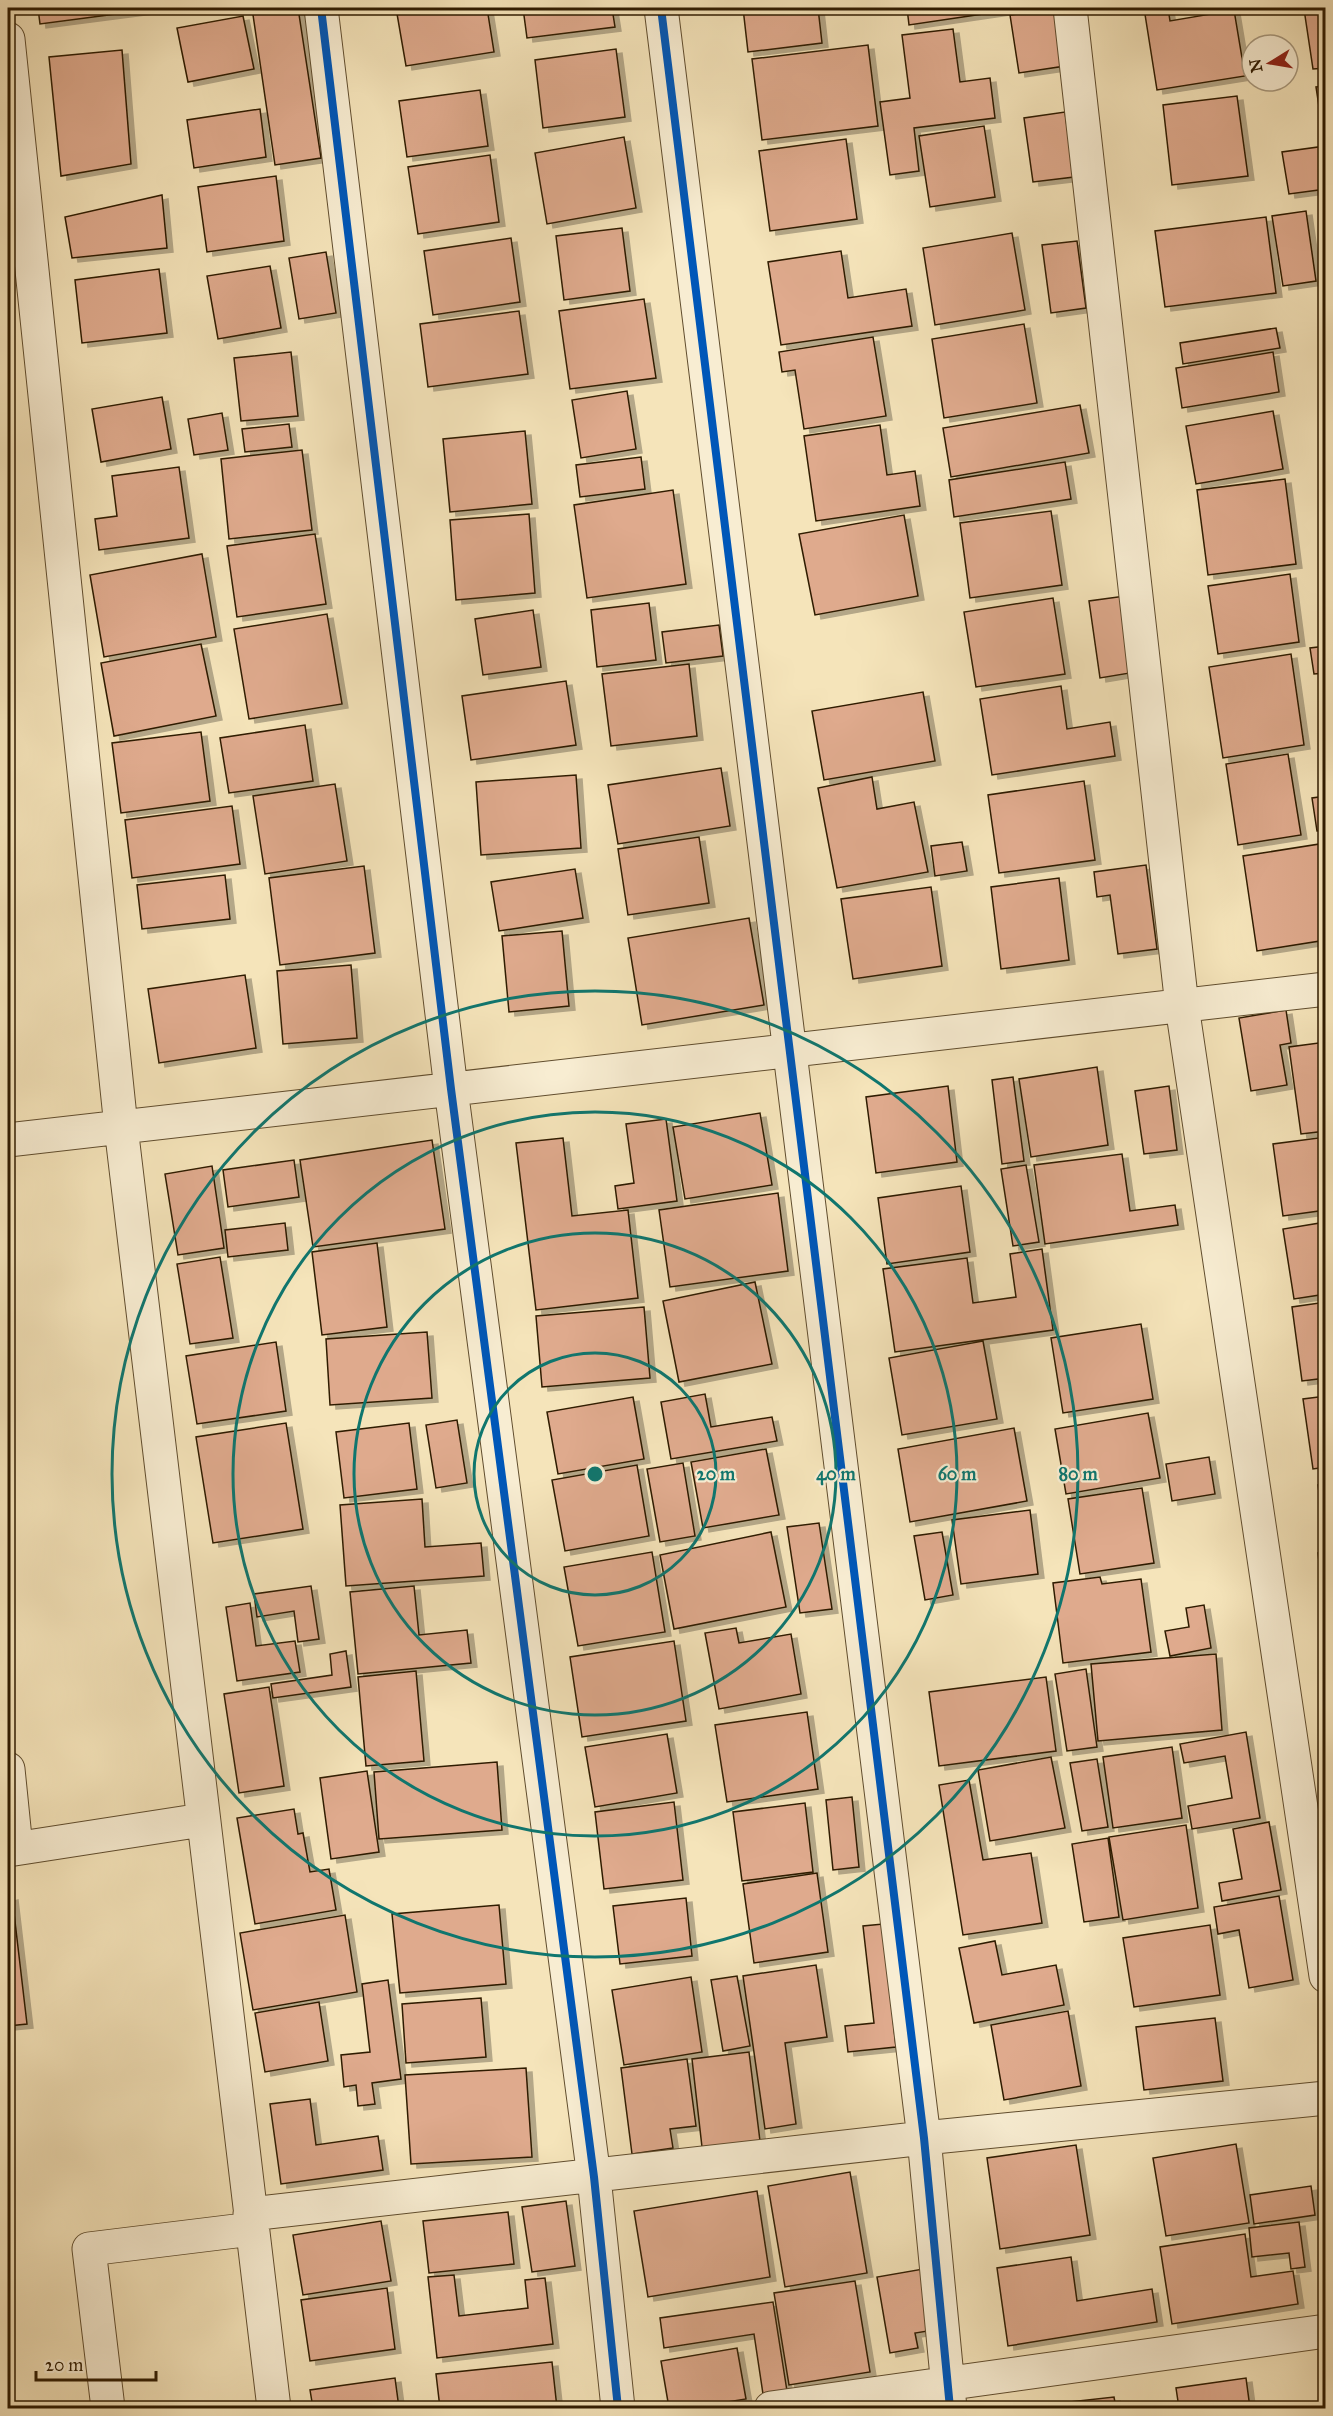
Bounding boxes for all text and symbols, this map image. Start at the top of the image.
north arrow [1240,33,1300,93]
text: N [1245,57,1266,74]
text: 20 m [697,1463,736,1485]
text: 40 m [816,1463,857,1486]
text: 60 m [938,1463,977,1485]
text: 80 m [1058,1463,1098,1485]
centre of rings [585,1464,605,1484]
scale bar [36,2344,156,2382]
text: 20 m [45,2354,83,2376]

